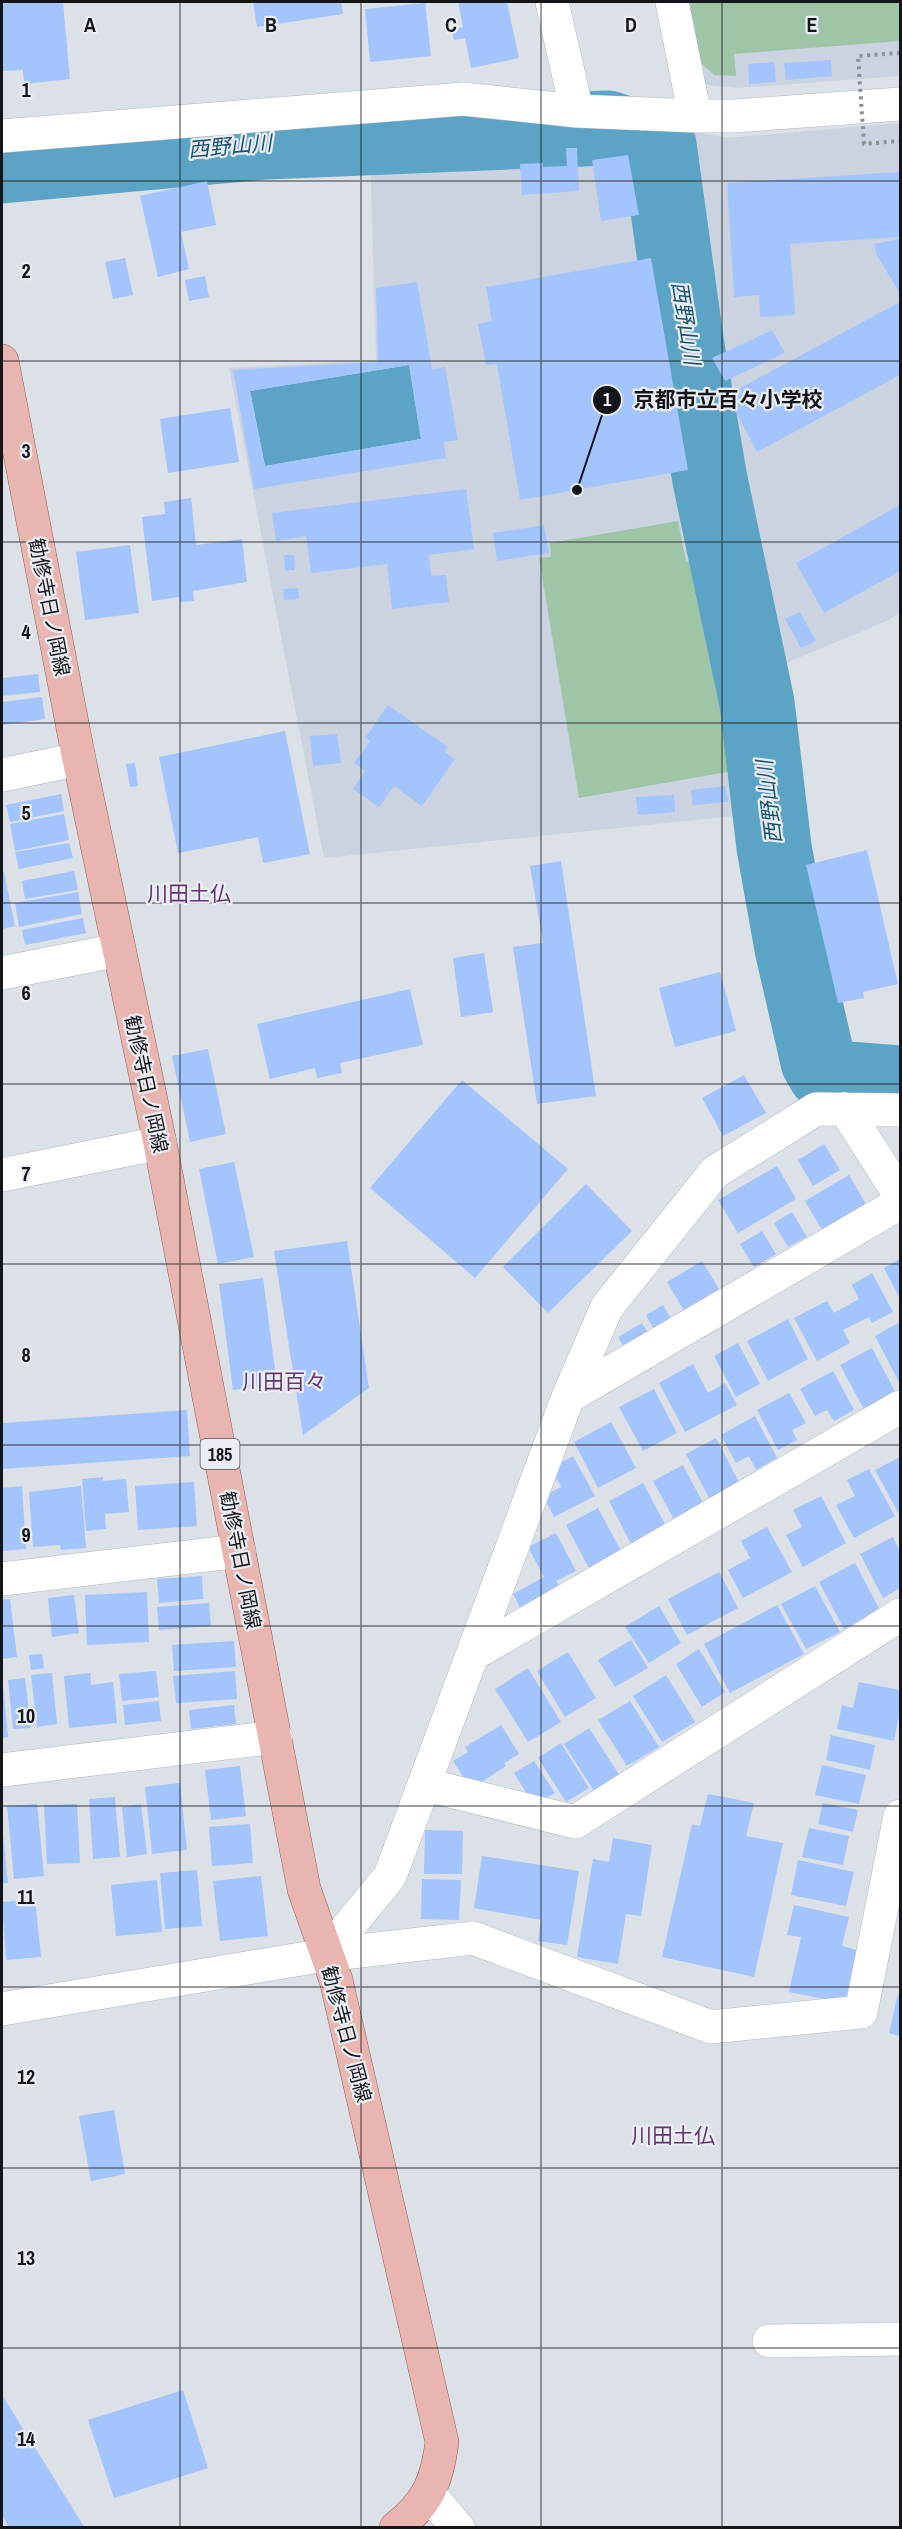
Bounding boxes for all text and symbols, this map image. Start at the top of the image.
text: A [84,11,96,38]
text: B [265,11,277,38]
text: C [445,11,457,38]
text: D [625,11,637,38]
text: E [807,11,818,38]
text: 1 [21,76,31,103]
water label: 西野山川 [187,128,275,164]
text: 2 [21,257,31,284]
water label: 西野山川 [665,279,707,369]
callout: 京都市立百々小学校 [592,380,835,419]
text: 京都市立百々小学校 [634,385,823,414]
text: 1 [603,387,612,412]
text: 3 [21,437,31,464]
street label: 勧修寺日ノ岡線 [23,536,77,678]
text: 4 [21,618,31,645]
water label: 西野山川 [749,757,789,845]
text: 5 [21,799,31,826]
district label: 川田土仏 [147,879,231,908]
text: 6 [21,979,31,1006]
street label: 勧修寺日ノ岡線 [119,1013,175,1155]
text: 7 [21,1160,31,1187]
text: 8 [21,1341,31,1368]
district label: 川田百々 [242,1367,326,1396]
road number: 185 [200,1439,240,1469]
street label: 勧修寺日ノ岡線 [214,1489,268,1631]
text: 9 [21,1521,31,1548]
text: 10 [17,1702,35,1729]
text: 11 [17,1883,36,1910]
street label: 勧修寺日ノ岡線 [316,1963,378,2105]
text: 12 [17,2063,35,2090]
district label: 川田土仏 [631,2121,715,2150]
text: 13 [17,2244,35,2271]
text: 14 [17,2425,35,2452]

